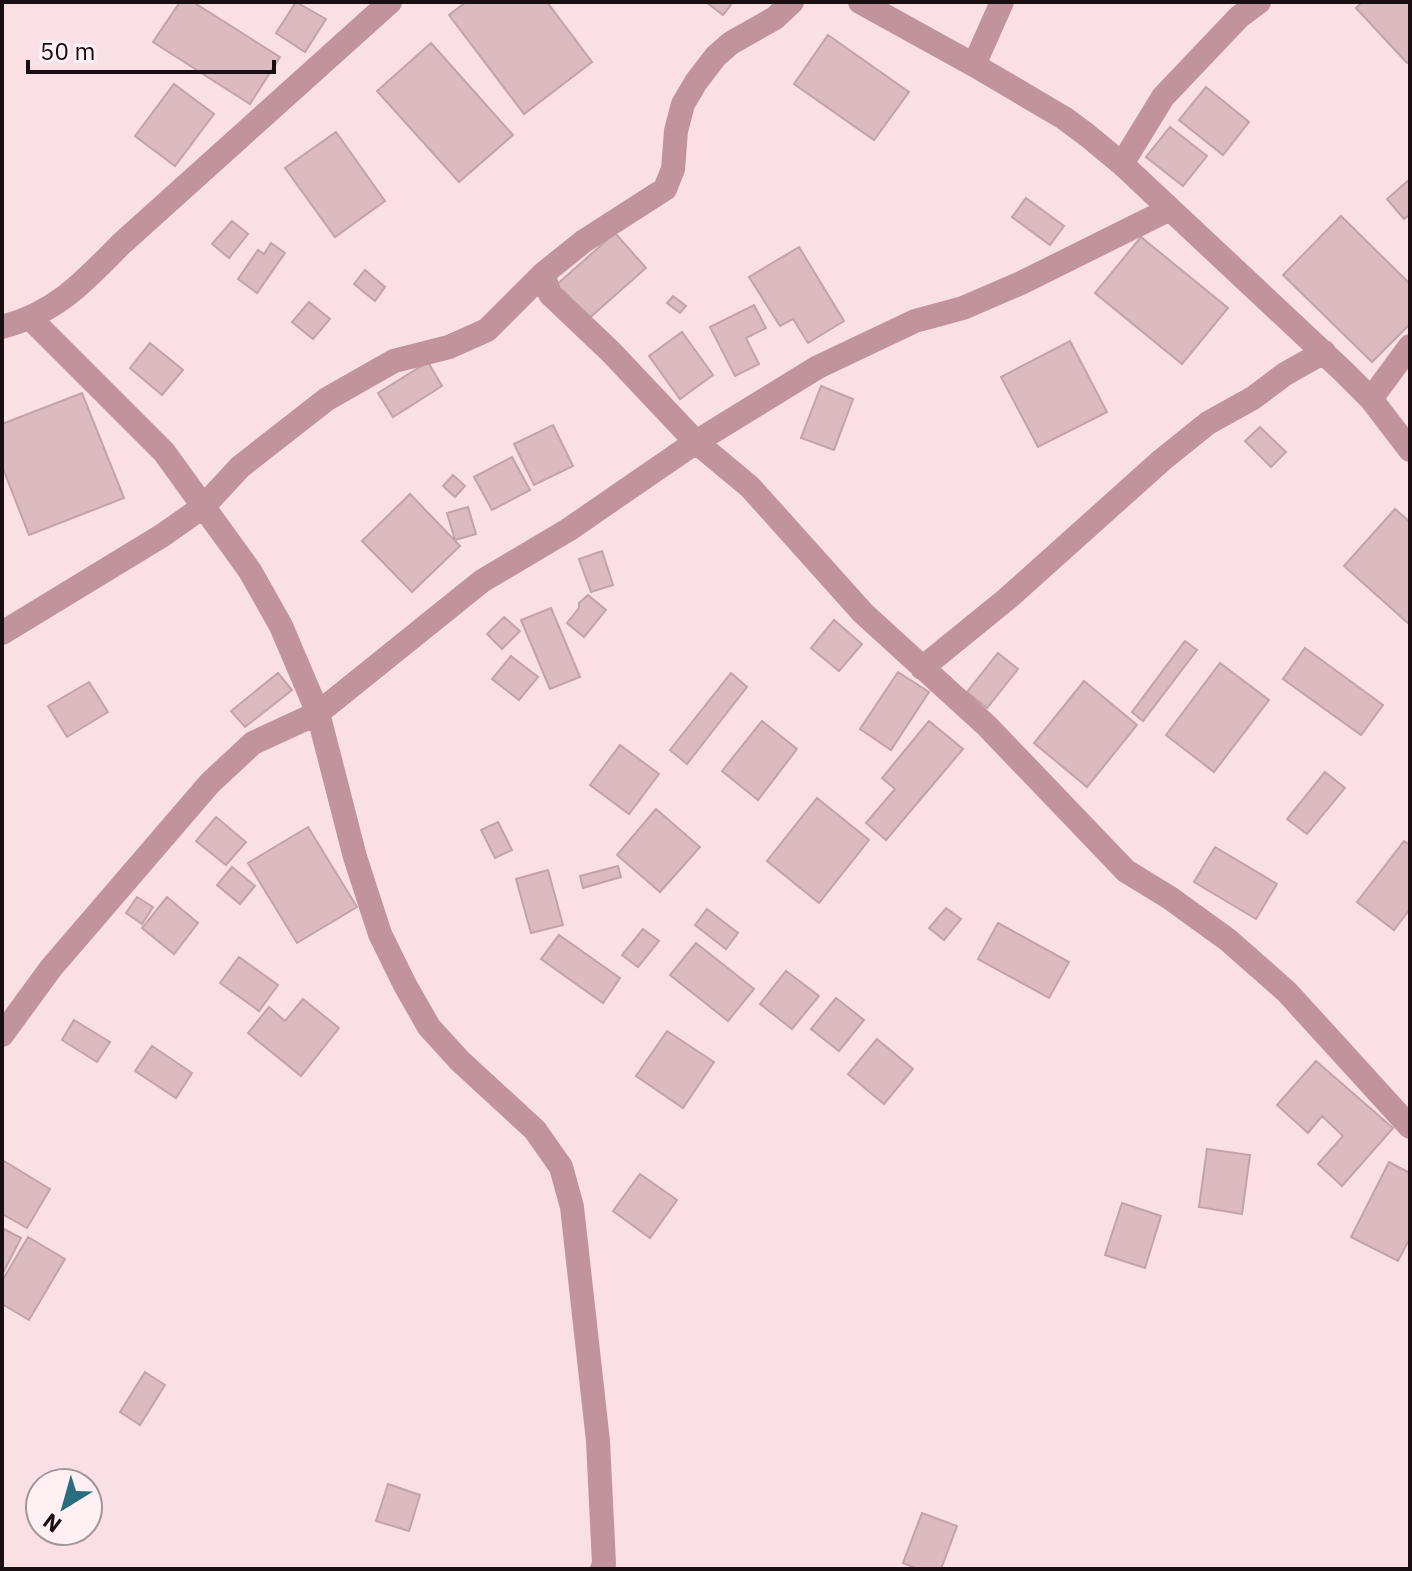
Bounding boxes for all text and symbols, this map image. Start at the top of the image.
scale bar [28,24,274,74]
text: 50 m [40,35,95,67]
north arrow [24,1467,104,1547]
text: N [37,1507,67,1540]

